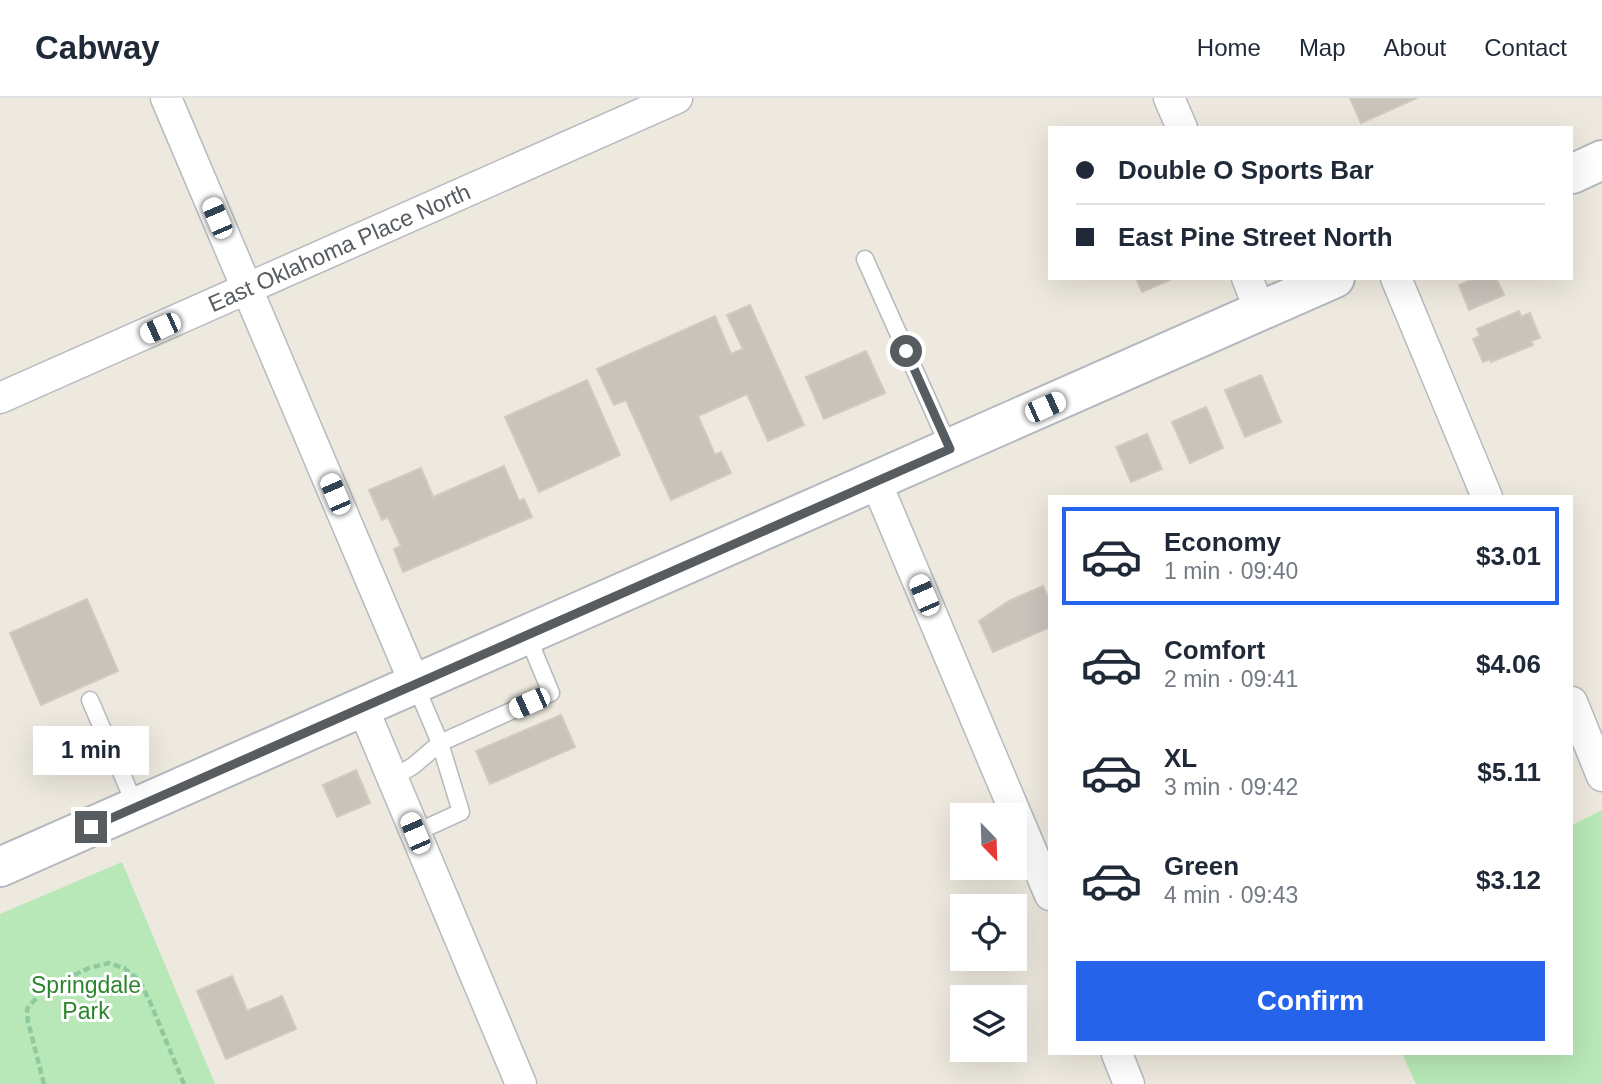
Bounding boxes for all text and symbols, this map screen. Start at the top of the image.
text: Cabway [35,29,160,66]
text: Home [1197,34,1261,61]
text: Map [1299,34,1346,61]
text: About [1384,34,1446,61]
text: Contact [1484,34,1567,61]
text: Double O Sports Bar [1118,155,1374,185]
street label: East Oklahoma Place North [204,178,474,317]
car [200,195,235,241]
text: East Pine Street North [1118,222,1393,252]
car [137,310,184,346]
route start [890,335,922,367]
car [1022,389,1069,425]
car [318,471,353,517]
icon: car [1080,525,1143,588]
text: Economy [1164,527,1281,557]
text: $3.01 [1476,541,1541,571]
text: 1 min · 09:40 [1164,558,1298,584]
car [907,572,942,618]
icon: car [1080,633,1143,696]
text: Comfort [1164,635,1265,665]
text: $4.06 [1476,649,1541,679]
text: 2 min · 09:41 [1164,666,1298,692]
car [506,685,553,721]
callout: 1 min [33,726,149,774]
text: 1 min [61,737,121,763]
icon: car [1080,741,1143,804]
text: XL [1164,743,1197,773]
text: $5.11 [1477,757,1541,787]
text: 3 min · 09:42 [1164,774,1298,800]
north arrow [950,803,1027,880]
map controls [950,803,1027,1062]
car [398,810,433,856]
route end [75,811,107,843]
icon: car [1080,849,1143,912]
text: Green [1164,851,1239,881]
text: $3.12 [1476,865,1541,895]
text: 4 min · 09:43 [1164,882,1298,908]
button: locate [950,894,1027,971]
button: Confirm [1076,961,1545,1041]
park label: Springdale Park [31,972,141,1024]
button: layers [950,985,1027,1062]

